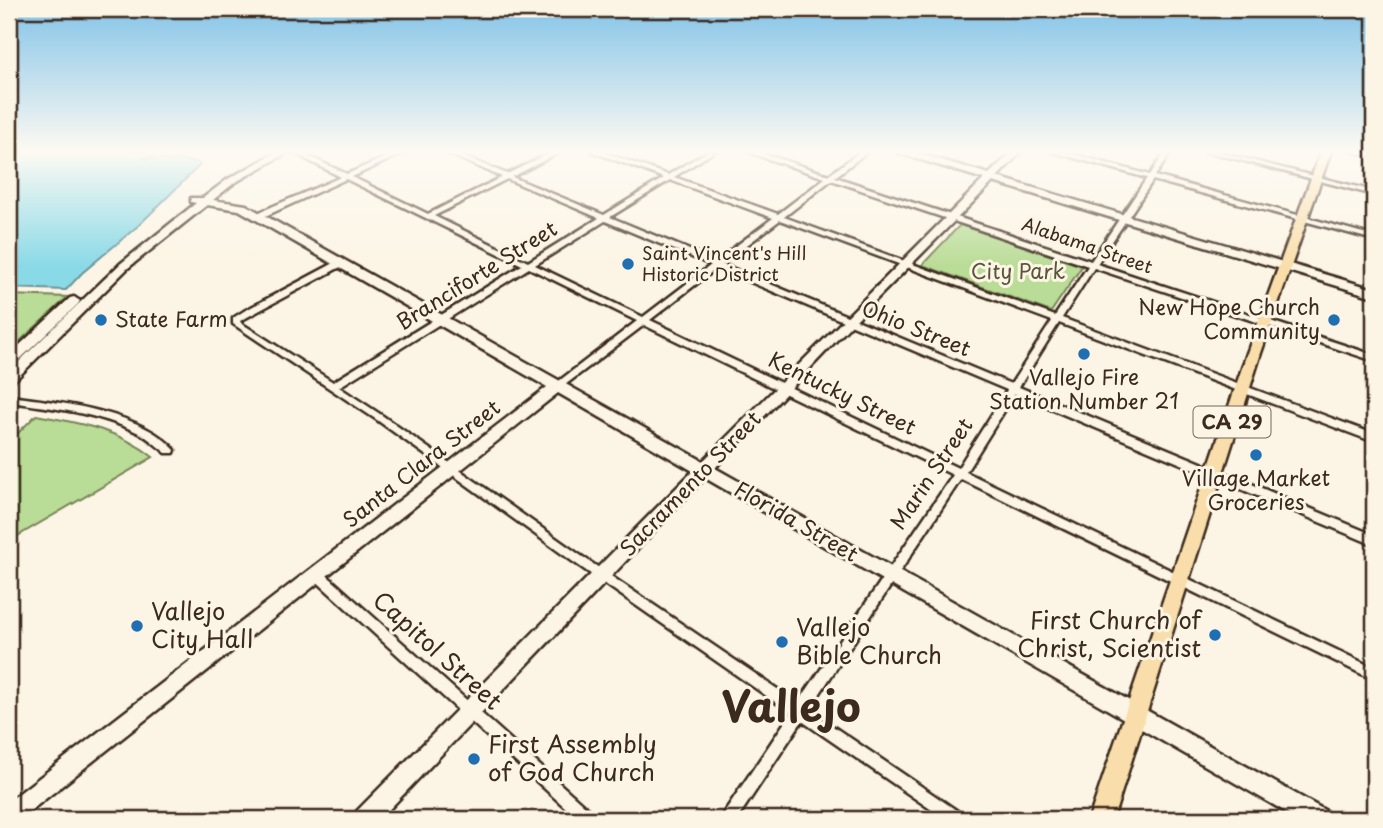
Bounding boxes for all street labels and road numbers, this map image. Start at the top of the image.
street label: Alabama Street [1018,210,1156,280]
street label: Branciforte Street [389,212,563,337]
street label: Ohio Street [857,291,976,364]
street label: Kentucky Street [764,343,922,442]
street label: Santa Clara Street [335,391,506,534]
street label: Sacramento Street [612,403,768,563]
road number: CA 29 [1194,406,1270,438]
street label: Marin Street [881,411,980,535]
street label: Florida Street [729,472,865,569]
street label: Capitol Street [366,582,511,718]

